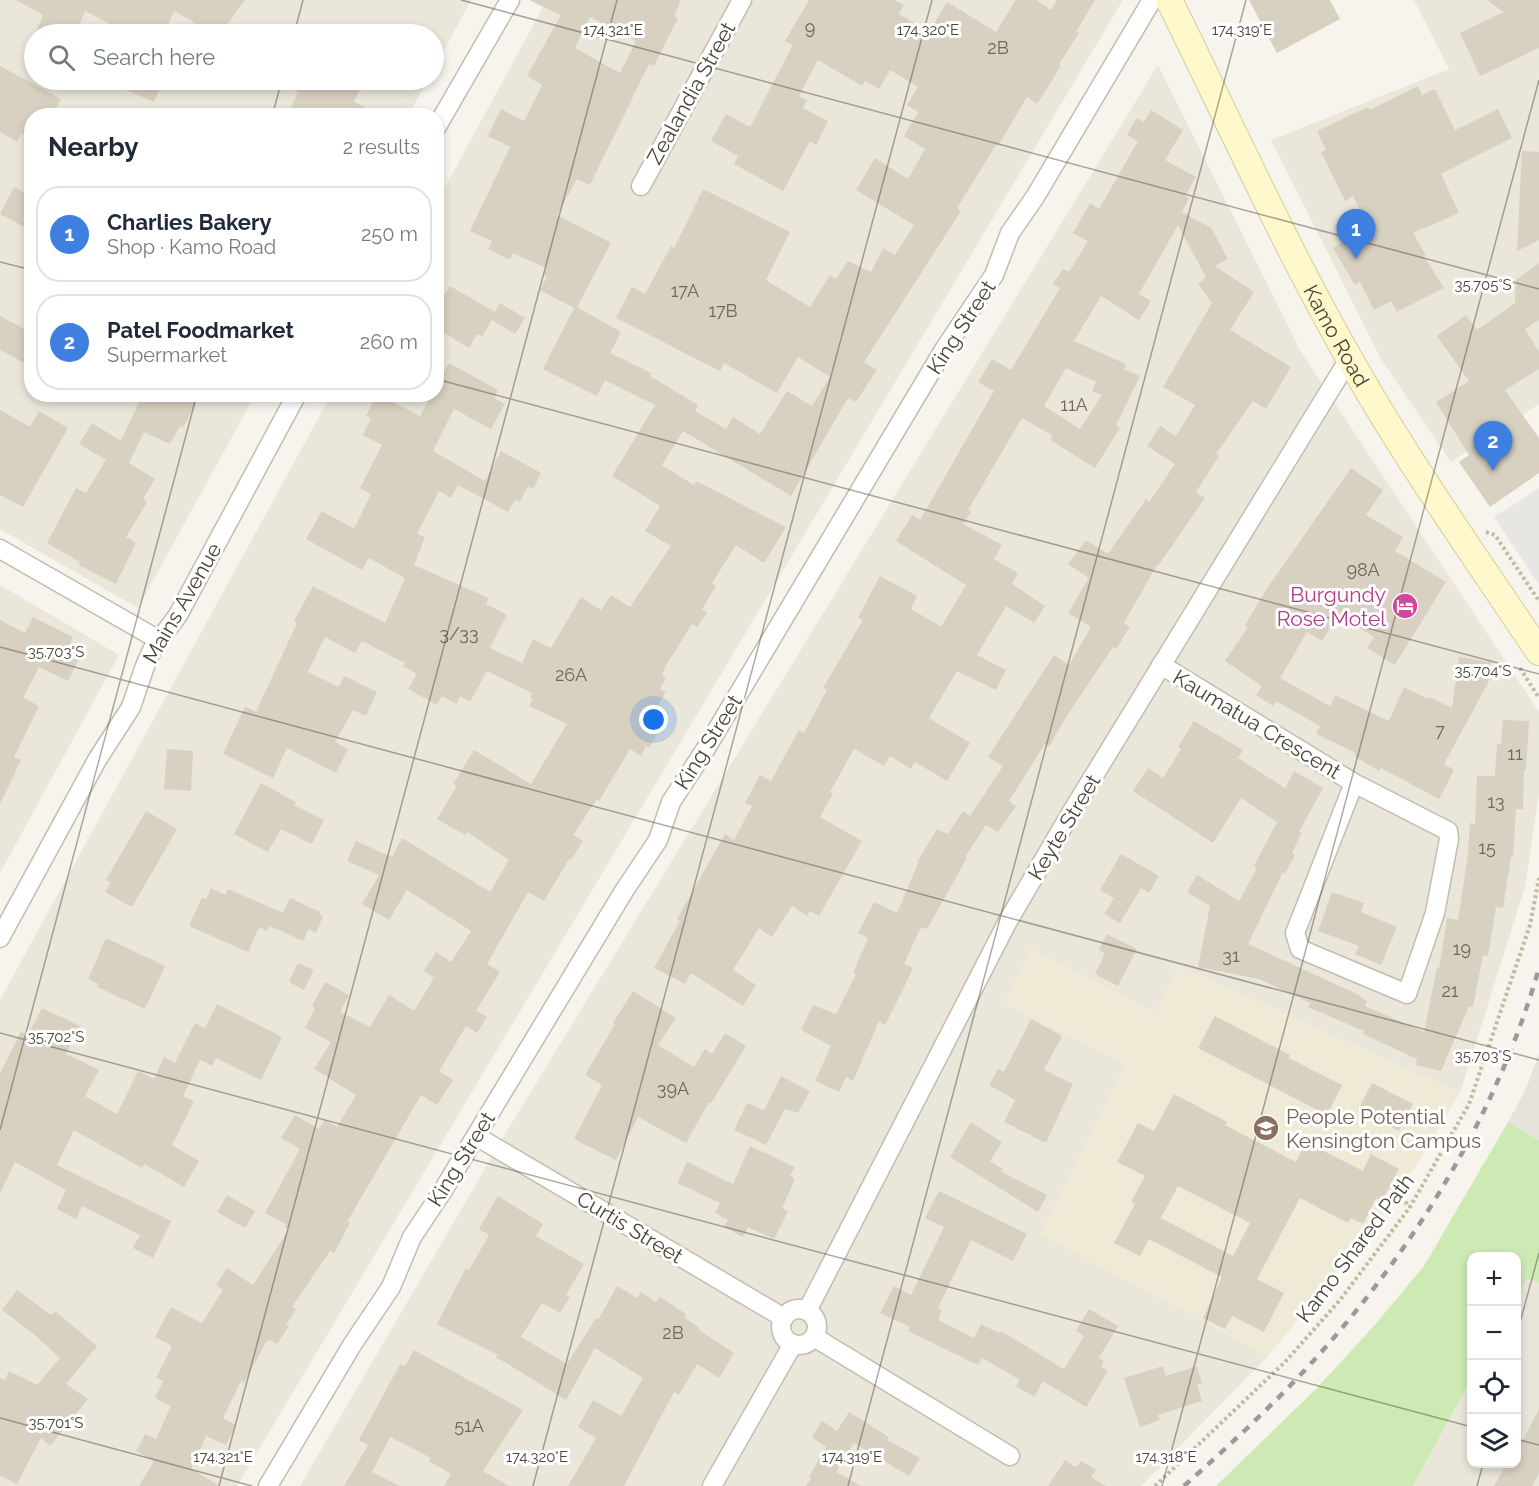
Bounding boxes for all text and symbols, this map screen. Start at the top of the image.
house number: 9 [805,17,815,38]
street label: Zealandia Street [642,18,740,168]
text: 174.321°E [583,21,643,39]
text: 174.320°E [897,21,959,39]
text: 174.319°E [1212,21,1272,39]
search box [24,24,444,90]
house number: 2B [987,37,1009,58]
icon: search [45,41,78,74]
text: Search here [93,44,215,70]
text: Nearby [48,132,138,162]
text: 2 results [343,135,420,159]
text: Charlies Bakery [107,209,272,235]
pin: 1 [1336,210,1376,259]
text: 1 [65,222,74,246]
text: 250 m [361,222,418,246]
text: Shop · Kamo Road [107,235,276,259]
street label: King Street [921,275,1001,379]
text: 35.705°S [1454,276,1512,294]
house number: 17A [671,280,699,301]
street label: Kamo Road [1299,280,1375,391]
house number: 17B [708,300,738,321]
text: Patel Foodmarket [107,317,294,343]
text: 2 [64,330,75,354]
text: 260 m [360,330,418,354]
text: Supermarket [107,343,227,367]
house number: 11A [1060,394,1088,415]
pin: 2 [1474,422,1512,471]
street label: Mains Avenue [137,538,227,668]
house number: 98A [1346,559,1380,580]
place label: Burgundy Rose Motel [1277,582,1386,631]
hotel icon: Burgundy Rose Motel [1390,591,1420,621]
house number: 3/33 [439,623,479,644]
text: 35.703°S [28,643,84,661]
text: 35.704°S [1455,662,1511,680]
house number: 26A [555,664,587,685]
street label: Kaumatua Crescent [1169,664,1345,784]
street label: King Street [669,690,747,794]
your location [639,705,668,734]
house number: 7 [1435,720,1445,741]
house number: 11 [1507,743,1523,764]
street label: Keyte Street [1023,770,1105,884]
house number: 13 [1487,791,1505,812]
house number: 15 [1478,837,1496,858]
house number: 19 [1453,938,1471,959]
house number: 31 [1222,945,1240,966]
house number: 21 [1441,980,1459,1001]
text: 35.702°S [28,1028,84,1046]
text: 35.703°S [1455,1047,1511,1065]
house number: 39A [657,1078,689,1099]
place label: People Potential Kensington Campus [1286,1104,1481,1153]
street label: King Street [422,1107,500,1211]
school or university icon: People Potential Kensington Campus [1251,1113,1281,1143]
street label: Kamo Shared Path [1291,1169,1419,1327]
street label: Curtis Street [572,1185,688,1269]
map controls [1467,1252,1521,1468]
button: + [1467,1252,1521,1306]
button: − [1467,1306,1521,1360]
house number: 2B [662,1322,684,1343]
button: locate [1467,1360,1521,1414]
text: 35.701°S [29,1414,83,1432]
button: layers [1467,1414,1521,1468]
house number: 51A [454,1415,484,1436]
text: 174.321°E [193,1448,253,1466]
text: 174.320°E [506,1448,568,1466]
text: 174.319°E [822,1448,882,1466]
text: 174.318°E [1135,1448,1197,1466]

